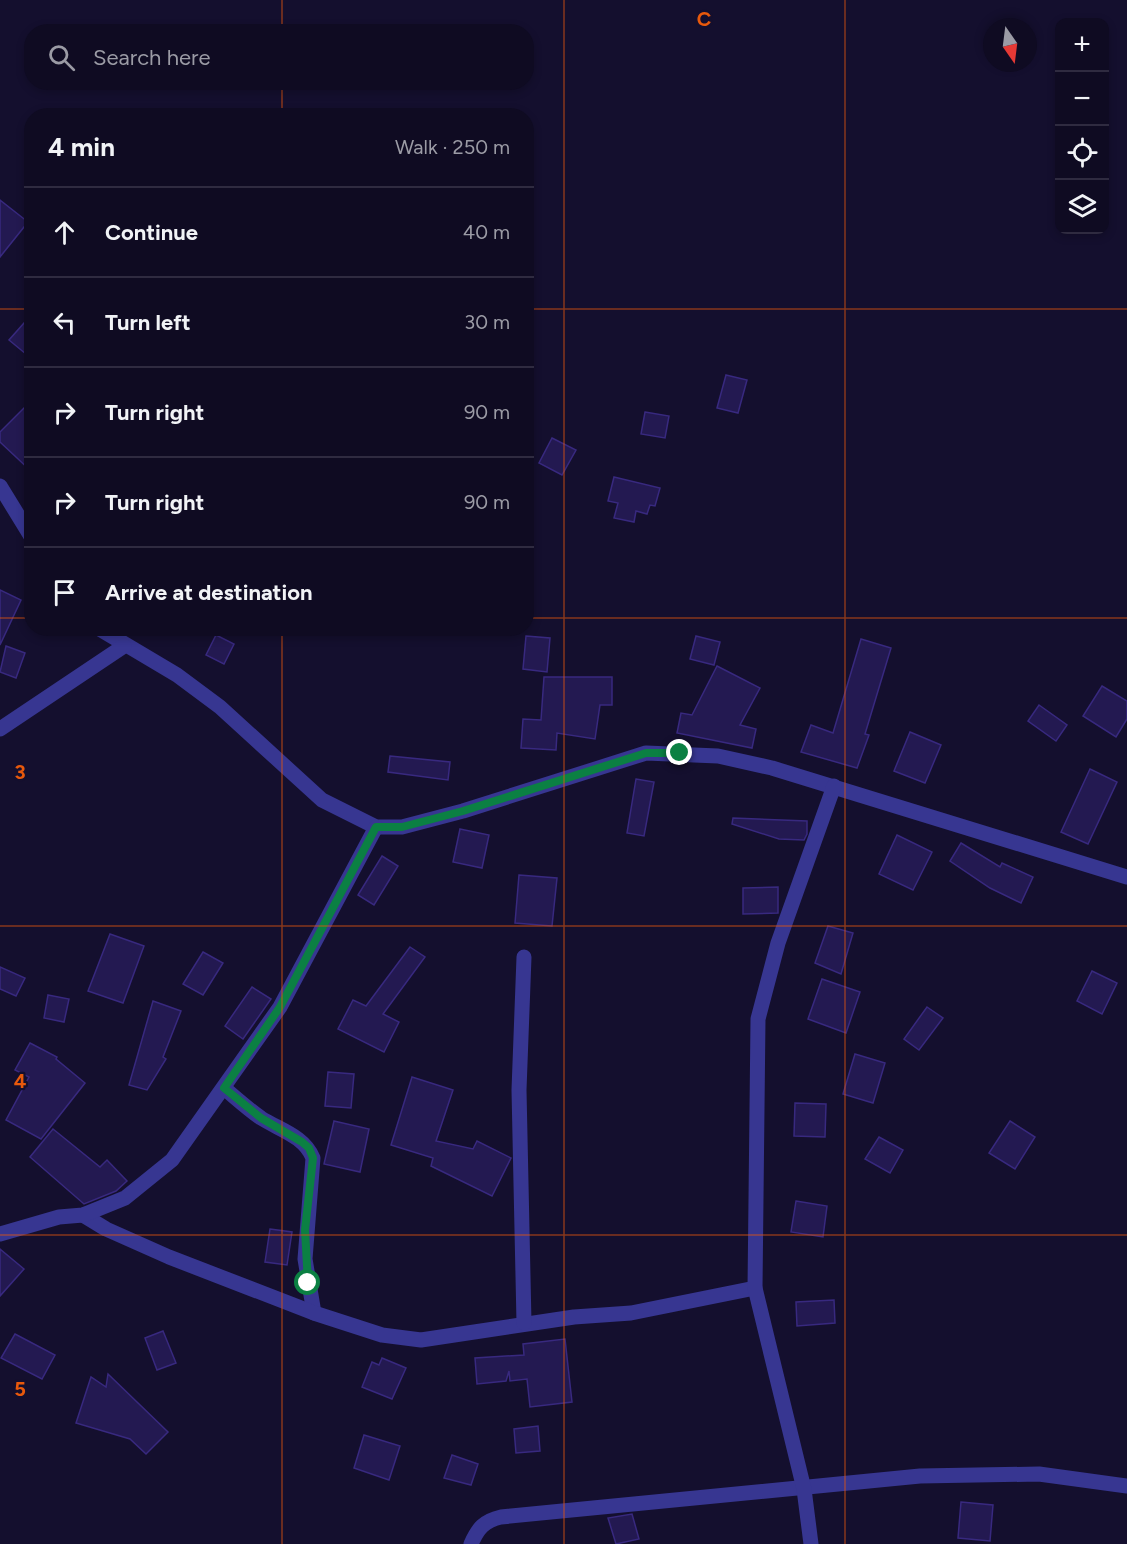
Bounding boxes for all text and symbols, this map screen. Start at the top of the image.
text: C [697,7,711,31]
north arrow [983,18,1037,72]
map controls [1055,18,1109,234]
button: + [1055,18,1109,72]
search box [24,24,534,90]
icon: search [45,41,78,74]
text: Search here [93,44,211,71]
button: − [1055,72,1109,126]
button: locate [1055,126,1109,180]
text: 4 min [48,131,115,163]
text: Walk · 250 m [395,135,510,159]
button: layers [1055,180,1109,234]
icon: ahead [48,216,81,249]
text: Continue [105,219,198,246]
text: 40 m [463,220,510,244]
icon: left [48,306,81,339]
text: Turn left [105,309,191,336]
text: 30 m [464,310,510,334]
icon: right [48,396,81,429]
text: Turn right [105,399,204,426]
text: 90 m [464,400,510,424]
icon: right [48,486,81,519]
text: Turn right [105,489,204,516]
text: 90 m [464,490,510,514]
icon: arrive [48,576,81,609]
text: Arrive at destination [105,579,313,606]
route end [666,739,692,765]
text: 3 [14,760,26,784]
text: 4 [14,1069,27,1093]
route start [294,1269,320,1295]
text: 5 [14,1377,26,1401]

